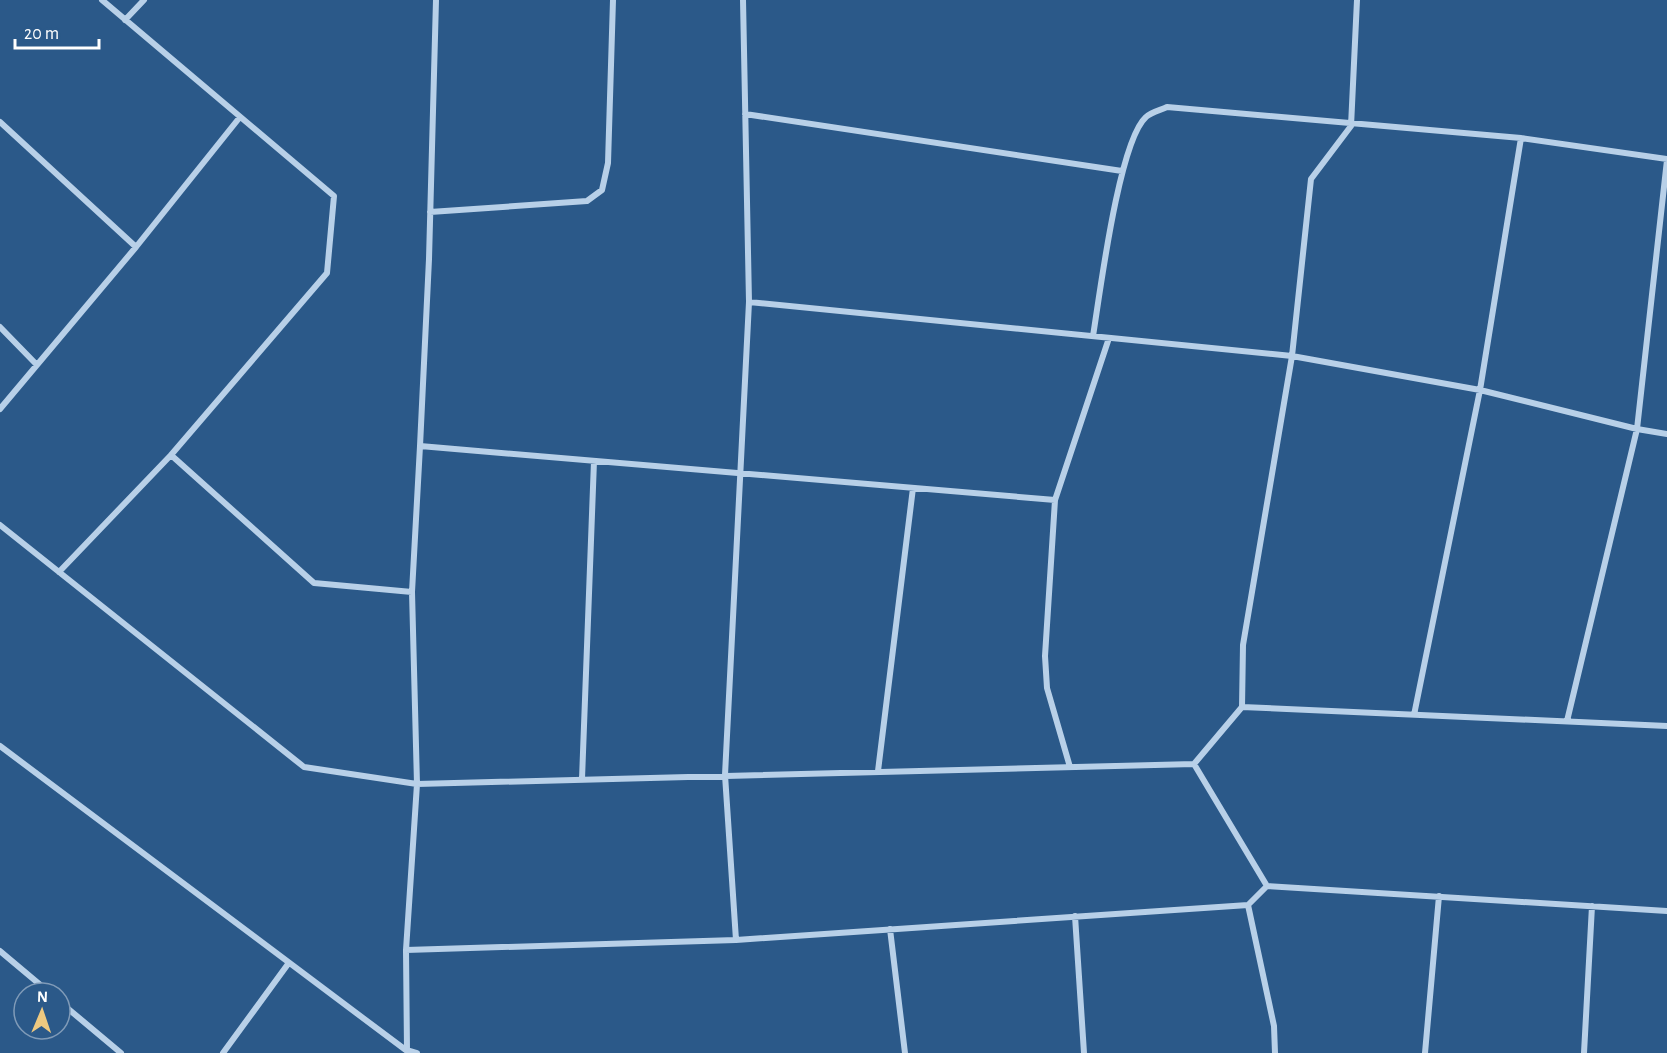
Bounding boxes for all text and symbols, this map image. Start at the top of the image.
scale bar [15,12,99,50]
text: 20 m [24,25,59,43]
north arrow [12,981,72,1041]
text: N [37,989,48,1005]

